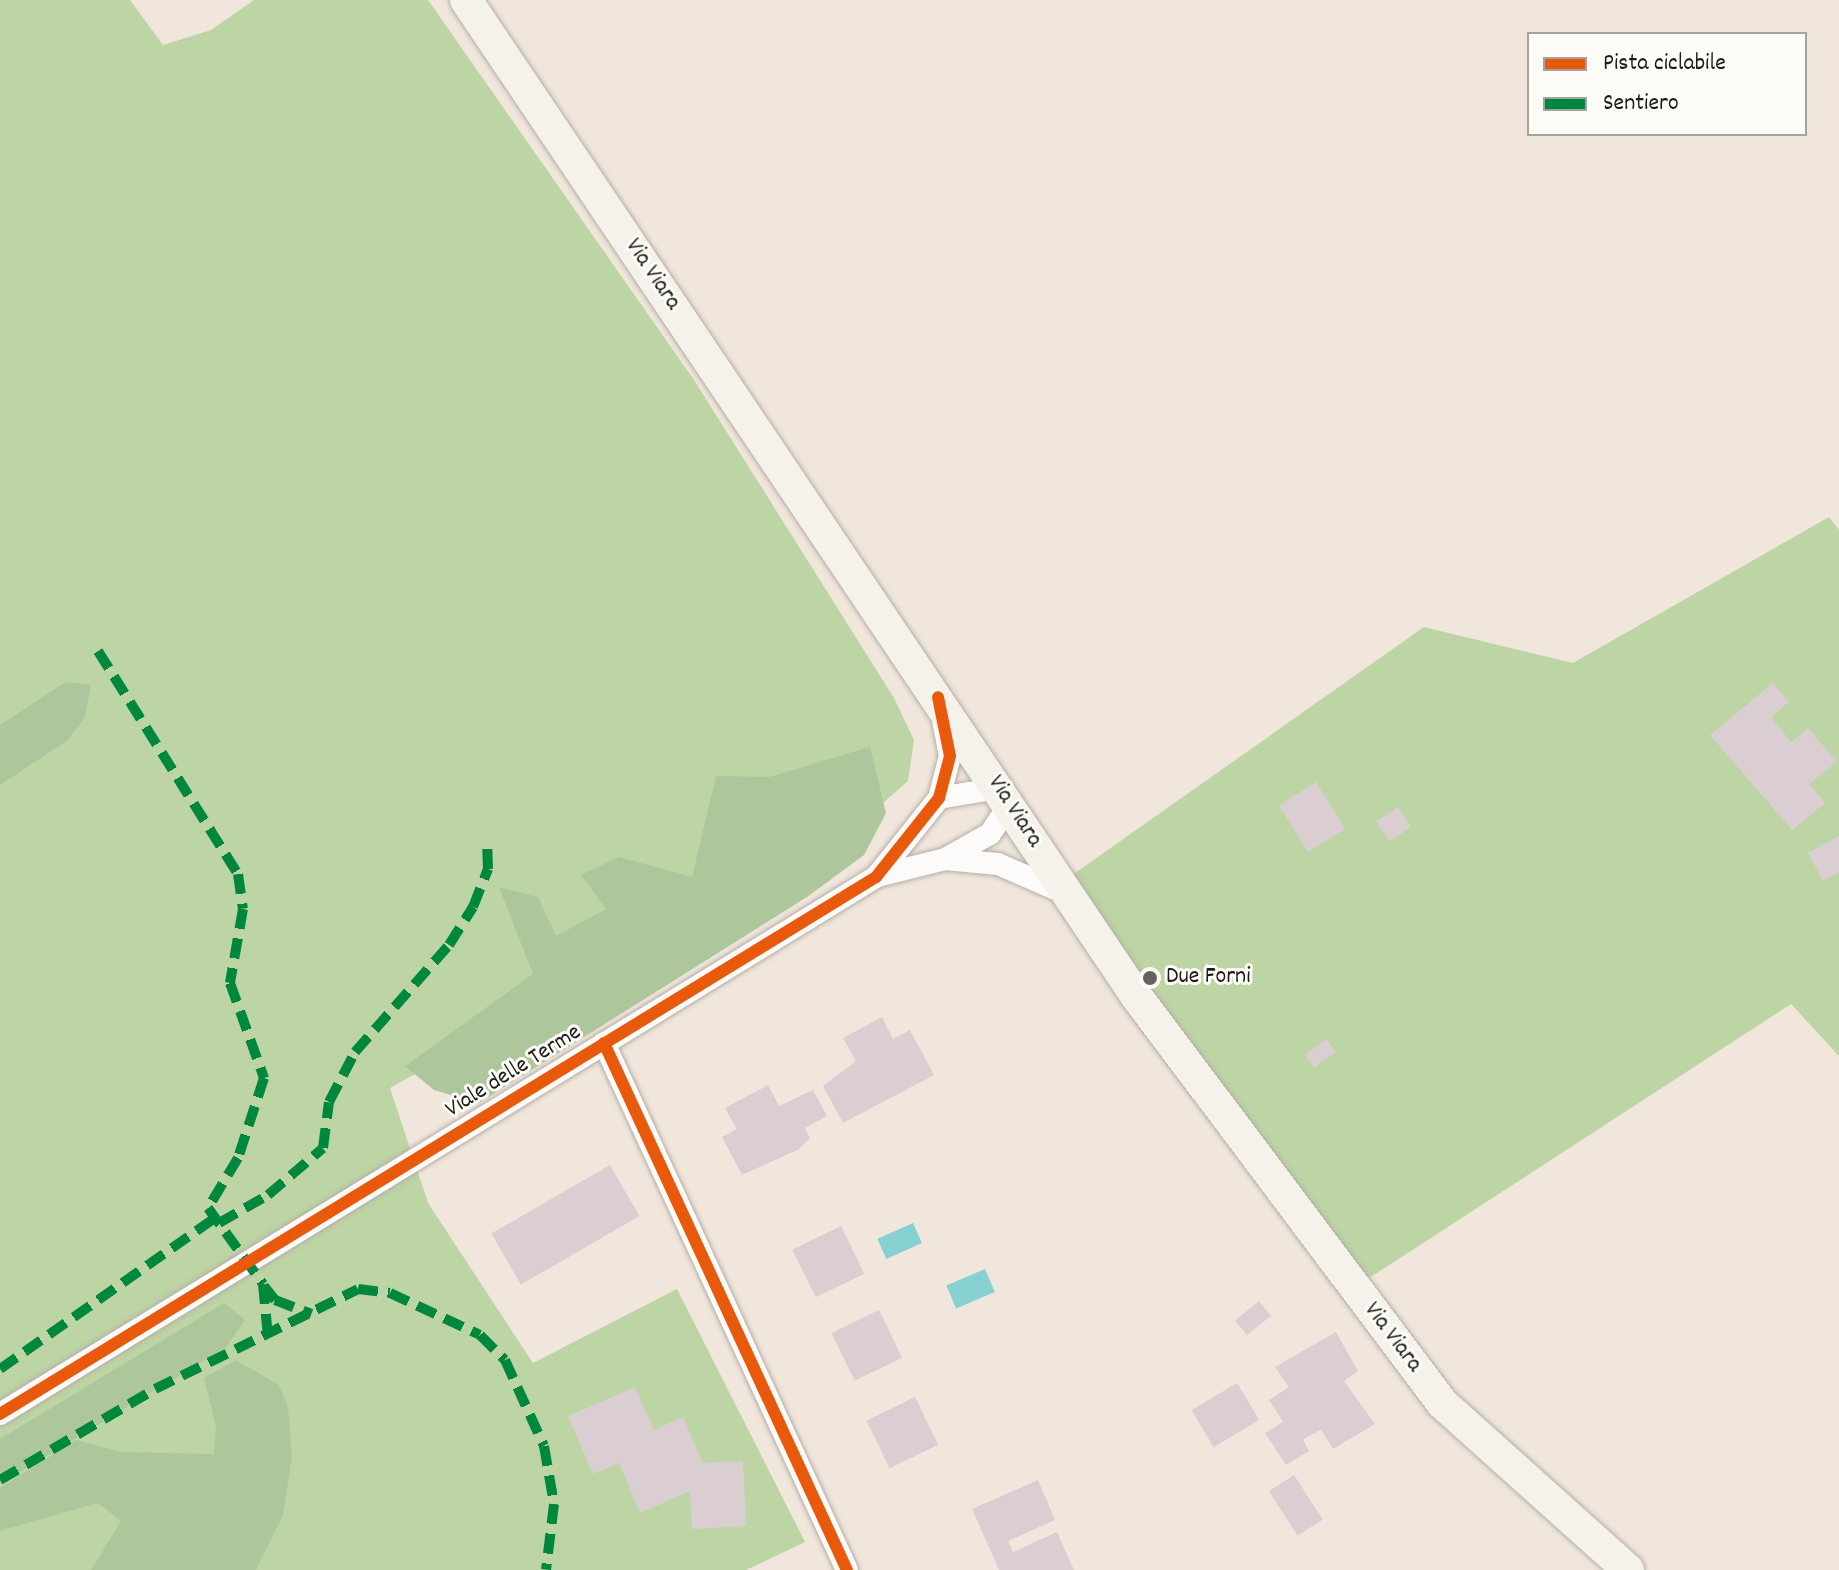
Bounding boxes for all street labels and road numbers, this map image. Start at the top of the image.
street label: Via Viara [618,234,686,316]
street label: Via Viara [980,771,1048,853]
street label: Viale delle Terme [441,1019,587,1125]
street label: Via Viara [1356,1297,1428,1379]

